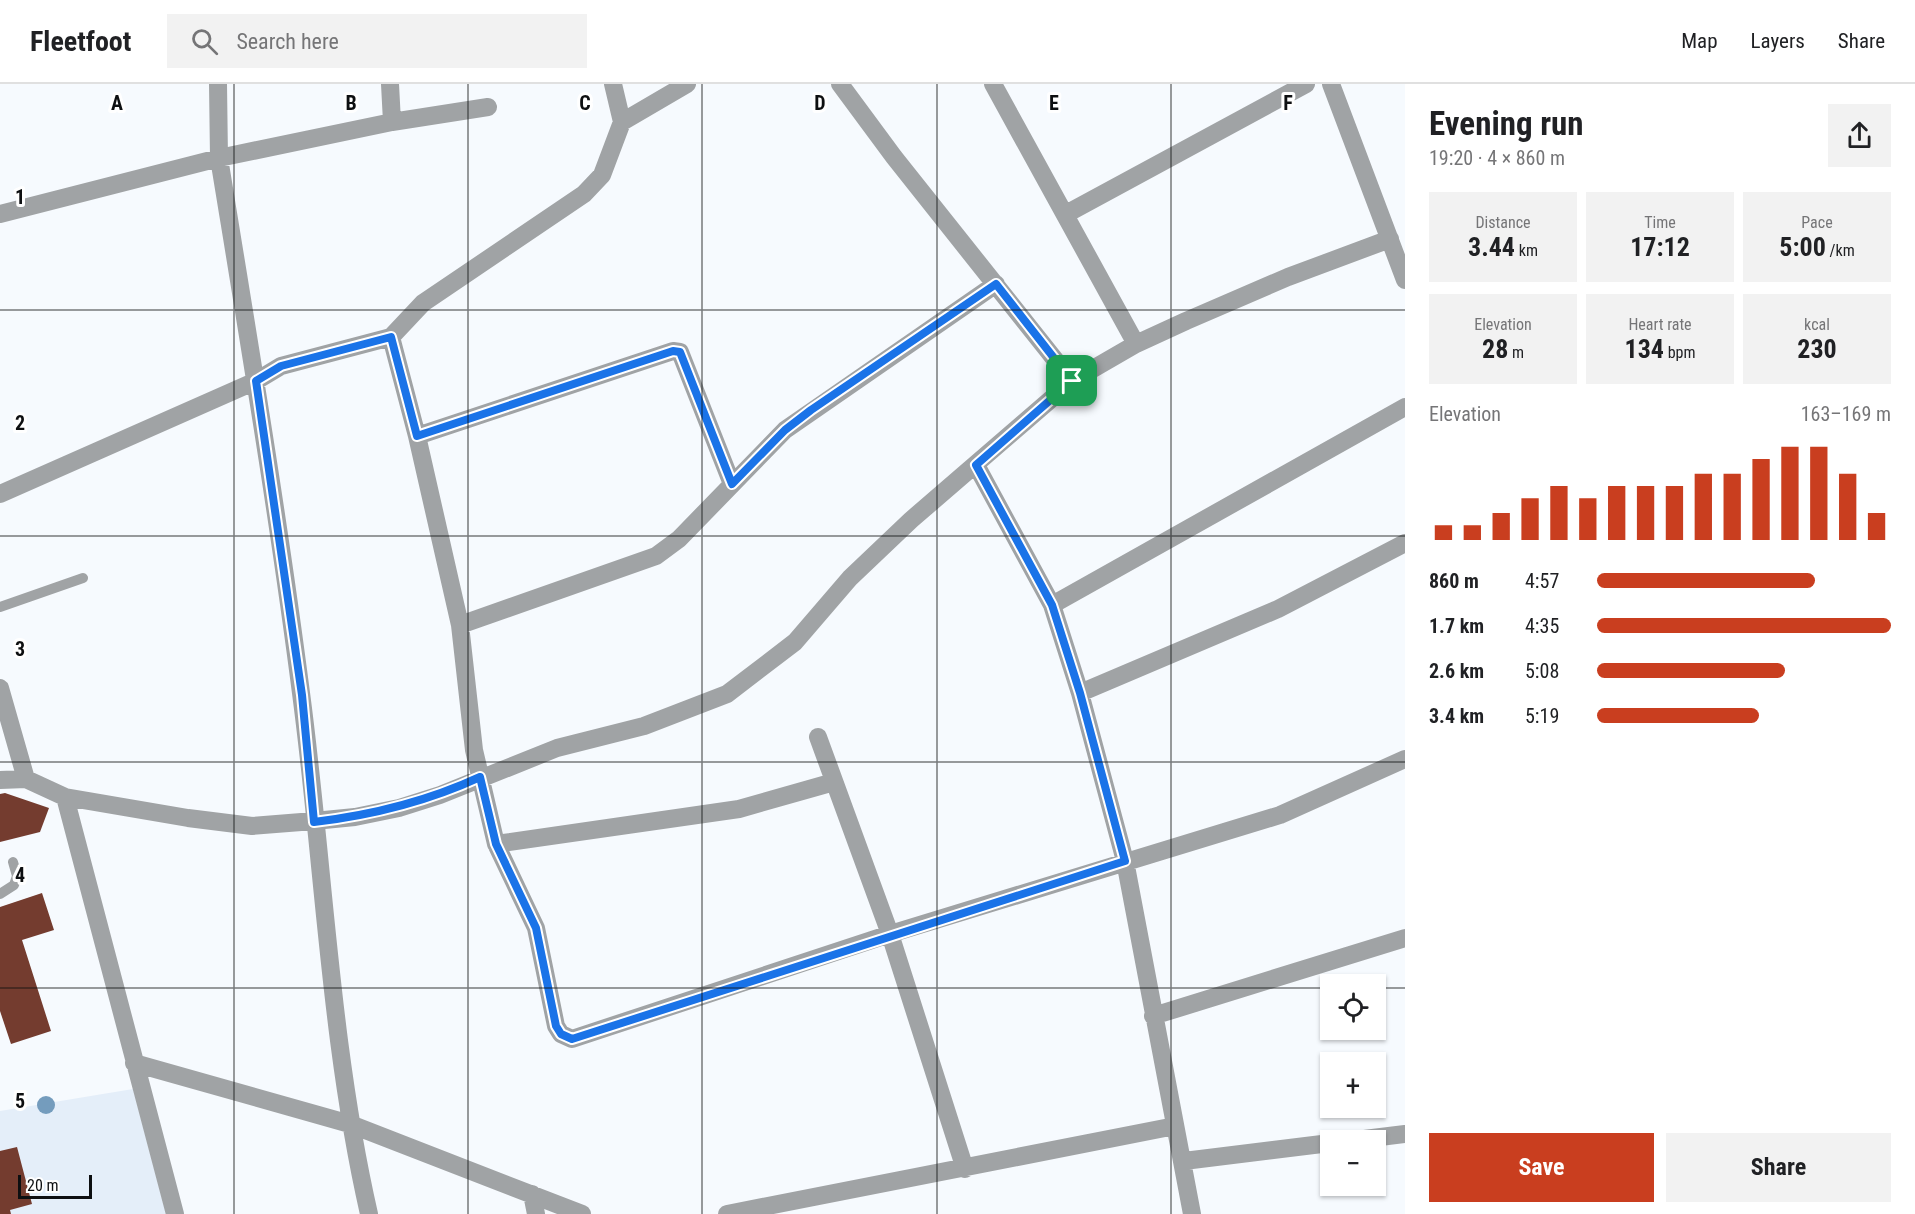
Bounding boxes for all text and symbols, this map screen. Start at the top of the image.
search box [167,14,587,68]
text: Fleetfoot [30,25,131,58]
icon: search [188,25,221,58]
text: Search here [236,29,339,54]
text: Map [1681,29,1718,53]
text: Layers [1751,29,1805,53]
text: Share [1838,29,1885,53]
text: A [111,91,123,115]
text: B [345,91,357,115]
text: C [579,91,591,115]
text: D [814,91,826,115]
text: E [1049,91,1059,115]
text: F [1283,91,1293,115]
text: Evening run [1429,104,1584,143]
button: share [1828,104,1891,167]
text: 19:20 · 4 × 860 m [1429,146,1565,170]
text: 1 [15,185,25,209]
text: Distance [1475,213,1531,232]
text: Time [1644,213,1676,232]
text: Pace [1801,213,1833,232]
text: 3.44 [1468,232,1515,262]
text: 17:12 [1630,232,1690,262]
text: 5:00 [1779,232,1826,262]
text: km [1515,241,1538,260]
text: /km [1826,241,1855,260]
text: Elevation [1474,315,1532,334]
text: Heart rate [1628,315,1692,334]
text: kcal [1804,315,1830,334]
text: 28 [1482,334,1508,364]
text: 134 [1625,334,1664,364]
text: 230 [1797,334,1837,364]
text: m [1508,343,1524,362]
text: bpm [1664,343,1695,362]
pin [1046,355,1097,406]
icon: arrive [1055,364,1088,397]
text: Elevation [1429,402,1501,426]
text: 163–169 m [1801,402,1891,426]
text: 2 [15,411,25,435]
text: 860 m [1429,569,1479,593]
text: 4:57 [1525,569,1559,593]
text: 1.7 km [1429,614,1484,638]
text: 4:35 [1525,614,1559,638]
text: 3 [15,637,25,661]
text: 2.6 km [1429,659,1484,683]
text: 5:08 [1525,659,1559,683]
text: 3.4 km [1429,704,1484,728]
text: 5:19 [1525,704,1559,728]
text: 4 [15,863,25,887]
map controls [1320,974,1386,1196]
button: locate [1320,974,1386,1040]
button: + [1320,1052,1386,1118]
text: 5 [15,1089,25,1113]
button: − [1320,1130,1386,1196]
button: Save [1429,1133,1654,1202]
button: Share [1666,1133,1891,1202]
scale bar [18,1172,92,1200]
text: 20 m [27,1176,59,1195]

